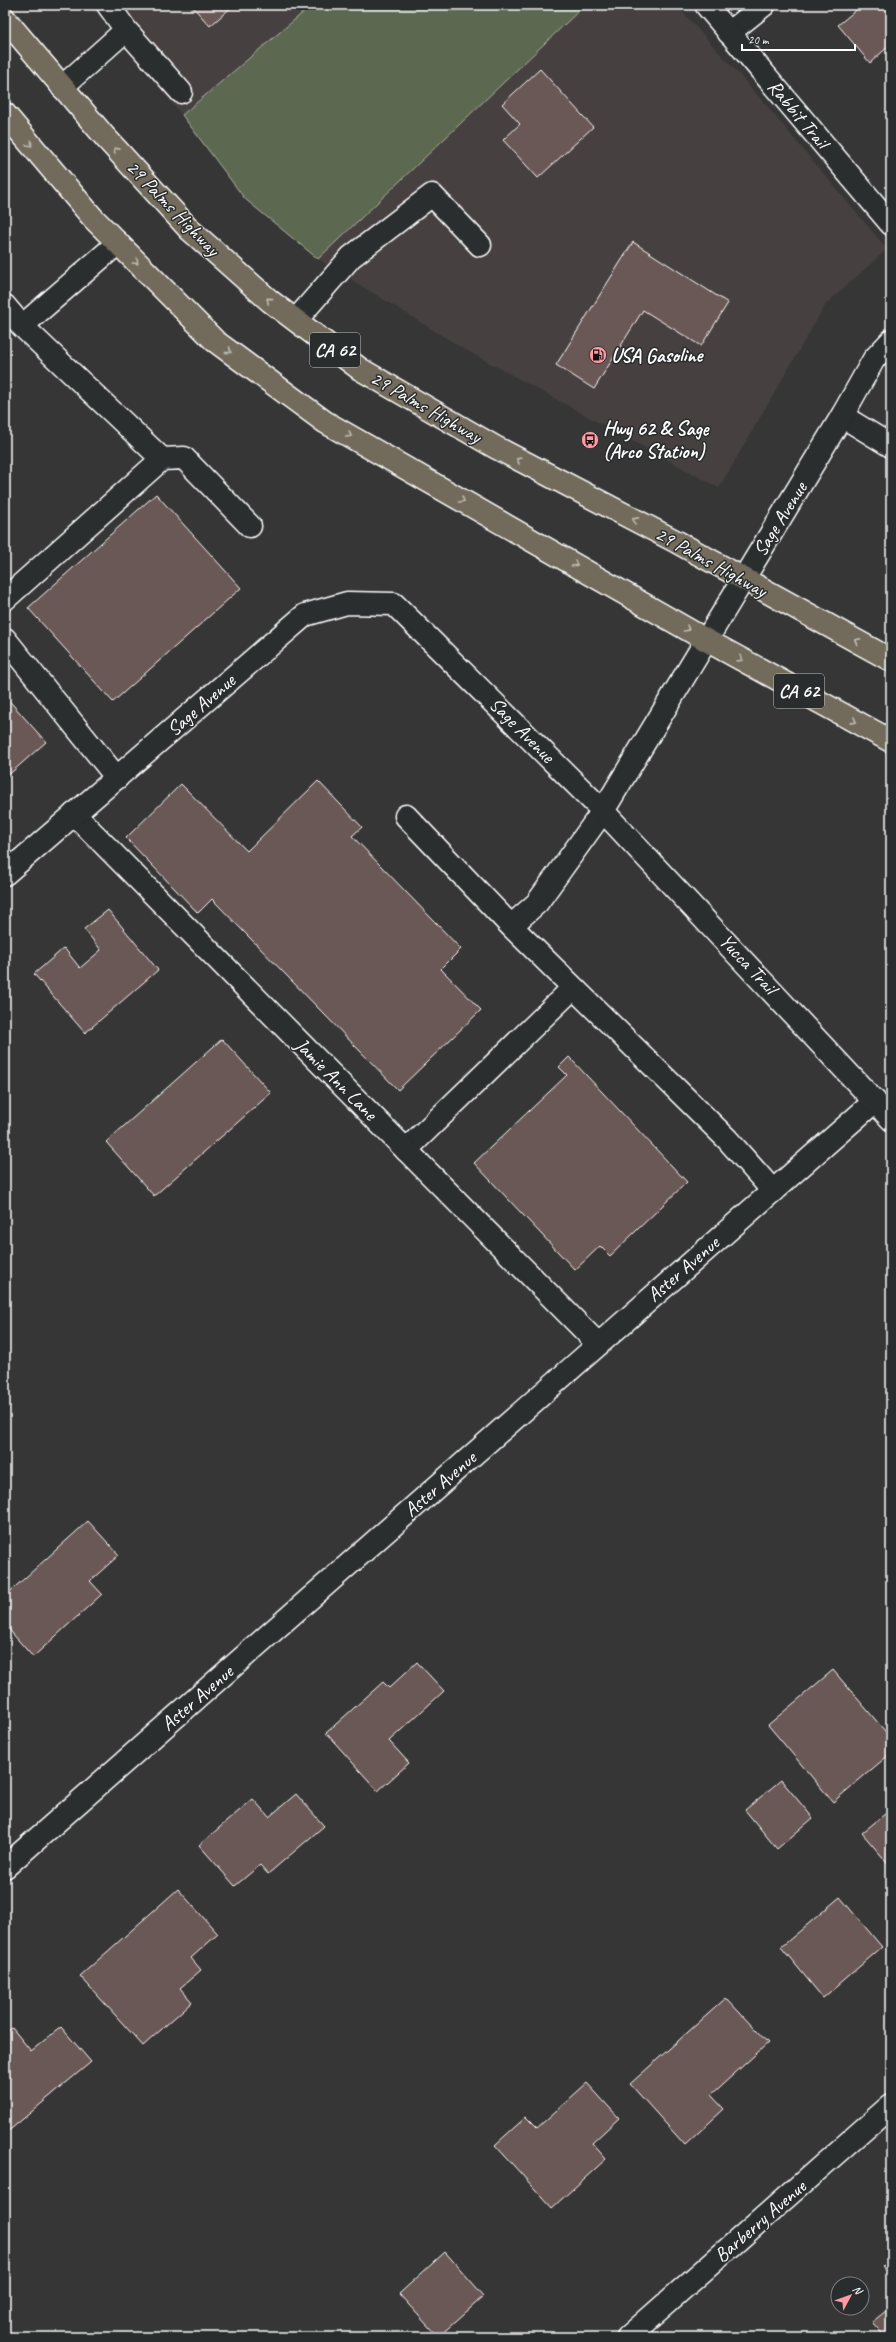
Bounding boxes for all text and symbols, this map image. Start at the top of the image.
scale bar [742,26,855,52]
text: 20 m [748,32,770,48]
street label: Rabbit Trail [762,75,836,156]
one-way arrow [26,139,33,147]
one-way arrow [114,147,121,155]
street label: 29 Palms Highway [121,155,227,263]
one-way arrow [131,257,139,264]
one-way arrow [266,297,273,304]
road number: CA 62 [310,333,360,367]
place label: USA Gasoline [611,343,705,368]
fuel station icon: USA Gasoline [588,345,608,365]
one-way arrow [225,347,232,354]
street label: 29 Palms Highway [366,365,488,450]
place label: Hwy 62 & Sage (Arco Station) [603,416,710,464]
bus stop icon: Hwy 62 & Sage (Arco Station) [580,430,600,450]
one-way arrow [344,431,352,438]
one-way arrow [516,457,523,464]
street label: Sage Avenue [747,476,813,561]
one-way arrow [457,495,465,502]
one-way arrow [631,517,639,525]
street label: 29 Palms Highway [651,521,773,604]
one-way arrow [570,559,578,566]
one-way arrow [683,624,690,632]
one-way arrow [854,638,861,645]
one-way arrow [736,654,744,662]
street label: Sage Avenue [162,667,242,742]
road number: CA 62 [774,674,824,708]
street label: Sage Avenue [484,692,561,769]
one-way arrow [850,717,858,724]
street label: Yucca Trail [714,929,785,1002]
street label: Jamie Ann Lane [289,1032,384,1127]
street label: Aster Avenue [642,1230,725,1307]
street label: Aster Avenue [399,1445,482,1522]
street label: Aster Avenue [156,1659,239,1736]
street label: Barberry Avenue [709,2173,812,2268]
north arrow [830,2276,870,2316]
text: N [850,2282,866,2298]

